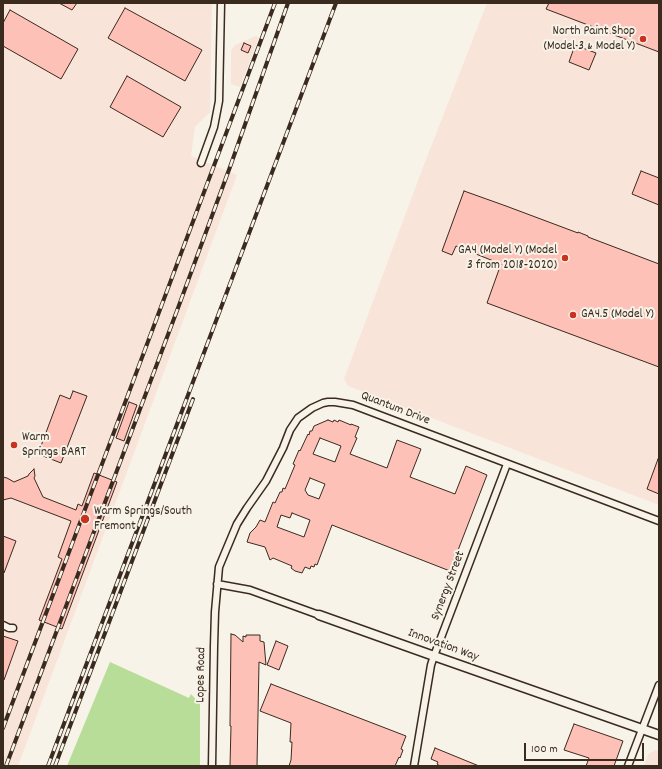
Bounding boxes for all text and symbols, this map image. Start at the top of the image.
place label: North Paint Shop (Model 3 & Model Y) [544,24,635,55]
marker: North Paint Shop (Model 3 & Model Y) [638,34,648,44]
place label: GA4 (Model Y) (Model 3 from 2018-2020) [458,243,557,274]
marker: GA4 (Model Y) (Model 3 from 2018-2020) [560,253,570,263]
place label: GA4.5 (Model Y) [581,307,654,323]
marker: GA4.5 (Model Y) [568,310,578,320]
street label: Quantum Drive [358,389,432,429]
place label: Warm Springs BART [22,430,86,461]
marker: Warm Springs BART [9,440,19,450]
place label: Warm Springs/South Fremont [94,504,192,535]
marker: Warm Springs/South Fremont [79,513,91,525]
street label: Synergy Street [429,549,469,623]
street label: Innovation Way [406,626,480,666]
street label: Lopes Road [194,647,210,703]
scale bar [526,735,646,761]
text: 100 m [531,741,558,758]

